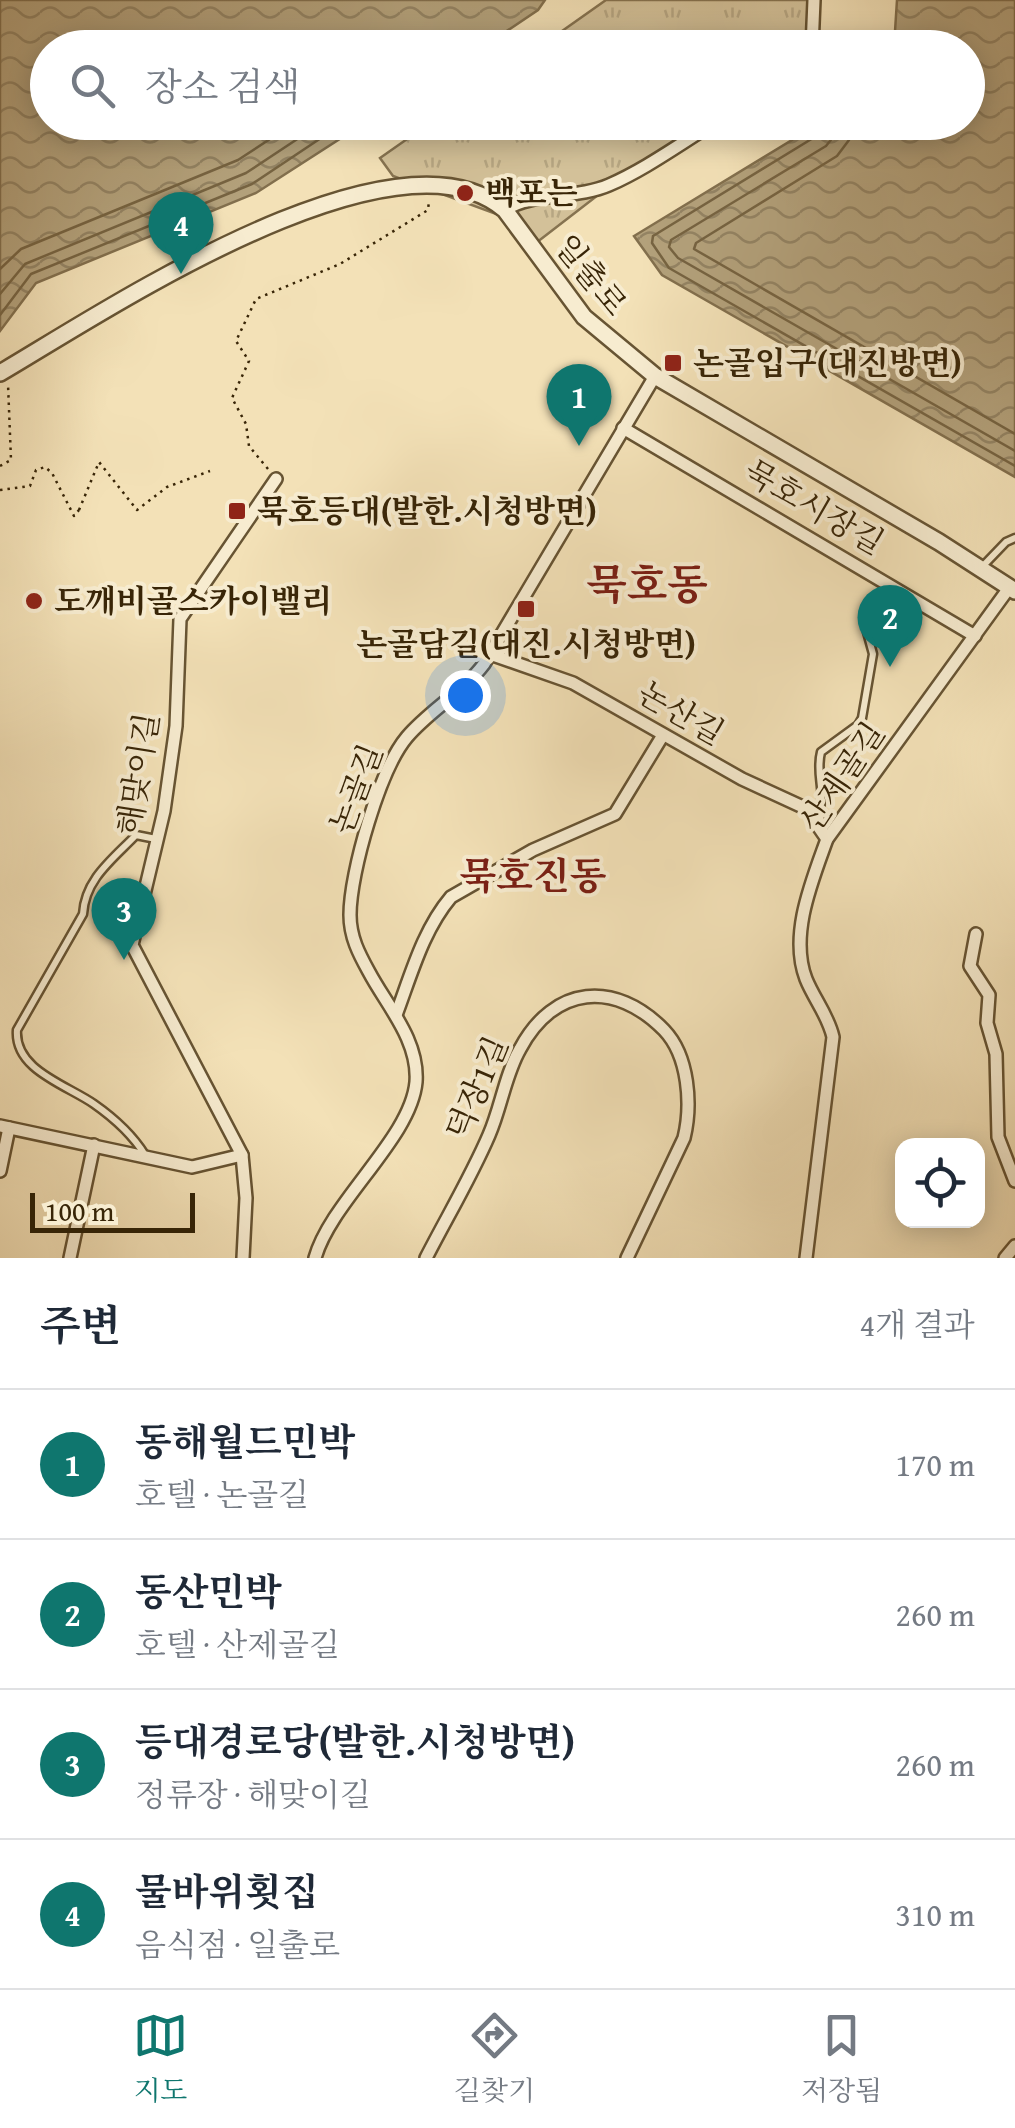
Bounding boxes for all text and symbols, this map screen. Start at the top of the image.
search box [30,30,985,140]
icon: search [65,58,120,113]
text: 장소 검색 [145,58,300,114]
place label: 백포는 [485,169,578,216]
marker: 백포는 [454,182,476,204]
pin: 4 [148,192,214,274]
street label: 일출로 [544,224,639,326]
place label: 논골입구(대진방면) [693,339,962,386]
marker: 논골입구(대진방면) [662,352,684,374]
pin: 1 [546,364,612,446]
street label: 묵호시장길 [736,448,893,566]
place label: 묵호등대(발한.시청방면) [257,487,597,534]
marker: 묵호등대(발한.시청방면) [226,500,248,522]
district label: 묵호동 [586,553,708,614]
place label: 도깨비골스카이밸리 [54,577,332,624]
pin: 2 [858,584,922,667]
marker: 도깨비골스카이밸리 [23,590,45,612]
marker: 논골담길(대진.시청방면) [515,598,537,620]
place label: 논골담길(대진.시청방면) [356,620,696,667]
street label: 논산길 [629,669,733,756]
your location [440,670,491,721]
street label: 해맞이길 [105,709,170,839]
street label: 산제골길 [788,712,896,841]
street label: 논골길 [317,737,394,841]
district label: 묵호진동 [460,847,607,903]
pin: 3 [92,878,156,960]
street label: 덕장1길 [434,1029,519,1147]
map controls [895,1138,985,1228]
button: locate [895,1138,985,1228]
scale bar [30,1188,195,1232]
text: 100 m [45,1190,114,1231]
text: 주변 [40,1294,121,1355]
text: 4개 결과 [860,1301,975,1348]
text: 동해월드민박 [135,1413,355,1469]
text: 1 [64,1441,81,1488]
text: 170 m [896,1441,975,1488]
text: 호텔 · 논골길 [135,1471,309,1518]
text: 동산민박 [135,1563,282,1619]
text: 2 [64,1591,81,1638]
text: 260 m [896,1591,975,1638]
text: 호텔 · 산제골길 [135,1621,340,1668]
text: 등대경로당(발한.시청방면) [135,1713,575,1769]
text: 3 [64,1741,81,1788]
text: 260 m [896,1741,975,1788]
text: 정류장 · 해맞이길 [135,1771,371,1818]
text: 물바위횟집 [135,1863,319,1919]
text: 4 [64,1891,81,1938]
text: 310 m [896,1891,975,1938]
text: 음식점 · 일출로 [135,1921,340,1968]
tab: 지도 [133,2008,188,2110]
tab: 길찾기 [454,2008,535,2110]
tab: 저장됨 [801,2008,882,2110]

